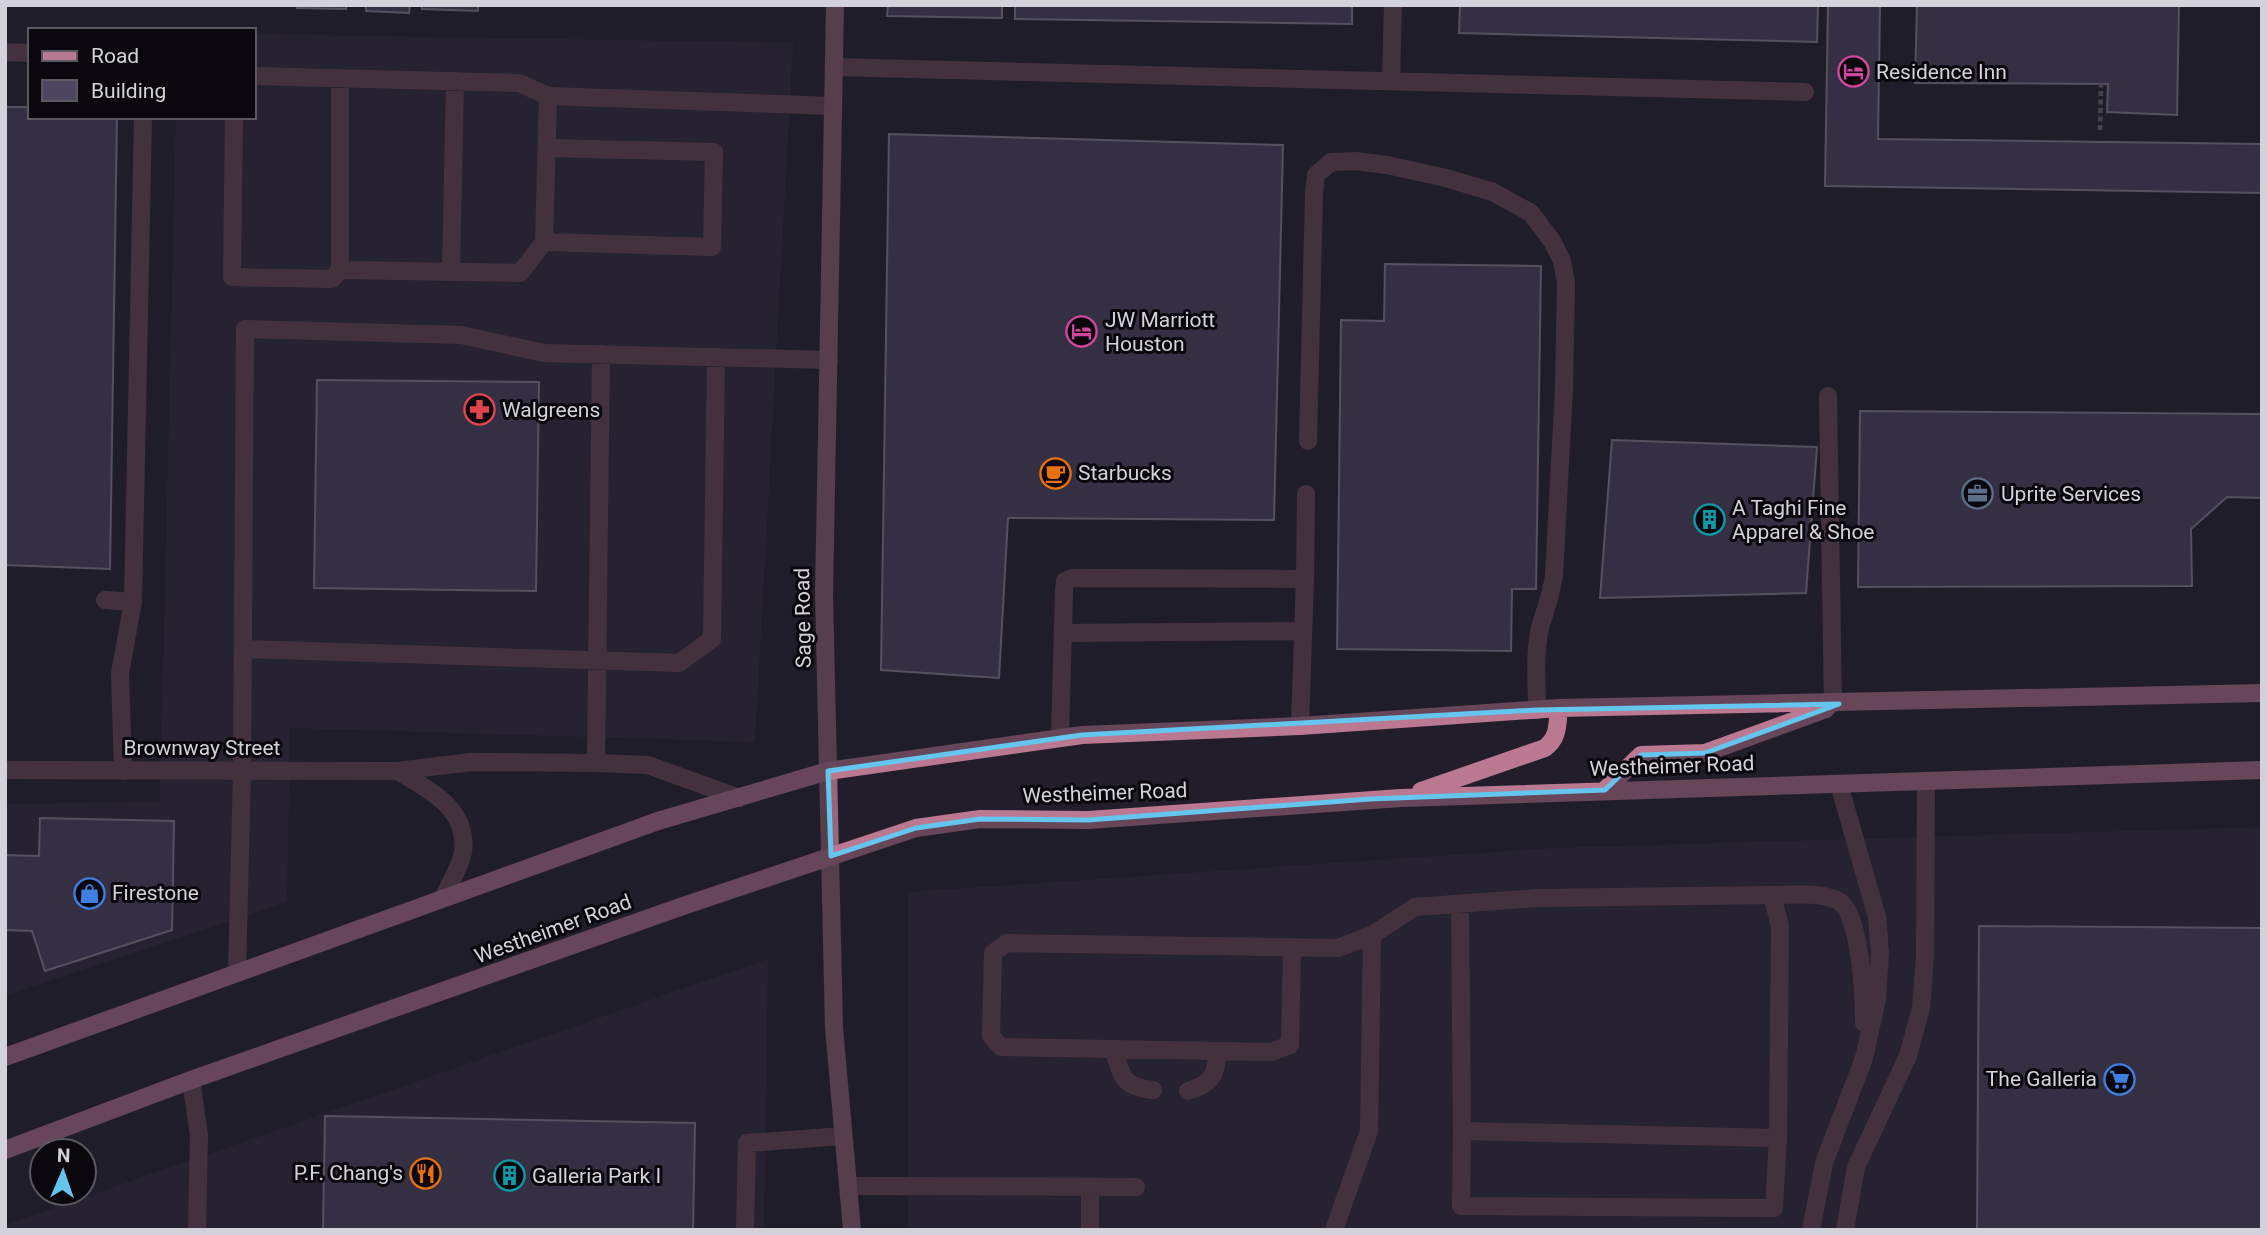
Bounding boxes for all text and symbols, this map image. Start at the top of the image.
legend [28,28,256,119]
text: Road [91,44,139,68]
hotel icon: Residence Inn [1836,55,1870,89]
place label: Residence Inn [1876,60,2007,84]
text: Building [91,79,166,103]
place label: JW Marriott Houston [1105,308,1215,356]
hotel icon: JW Marriott Houston [1065,315,1099,349]
pharmacy icon: Walgreens [462,393,496,427]
place label: Walgreens [502,398,600,422]
cafe icon: Starbucks [1038,456,1072,490]
place label: Starbucks [1078,461,1172,485]
office icon: Uprite Services [1961,477,1995,511]
place label: Uprite Services [2001,482,2141,506]
place label: A Taghi Fine Apparel & Shoe [1732,496,1875,544]
building icon: A Taghi Fine Apparel & Shoe [1692,503,1726,537]
street label: Sage Road [790,568,816,668]
street label: Brownway Street [124,736,281,760]
street label: Westheimer Road [1589,751,1755,781]
street label: Westheimer Road [1022,778,1188,808]
shop icon: Firestone [72,876,106,910]
place label: Firestone [112,881,199,905]
street label: Westheimer Road [471,890,635,968]
supermarket icon: The Galleria [2103,1062,2137,1096]
place label: The Galleria [1986,1067,2097,1091]
north arrow [28,1137,98,1207]
text: N [56,1144,71,1167]
restaurant icon: P.F. Chang's [409,1156,443,1190]
building icon: Galleria Park I [492,1159,526,1193]
place label: P.F. Chang's [294,1161,403,1185]
place label: Galleria Park I [532,1164,661,1188]

